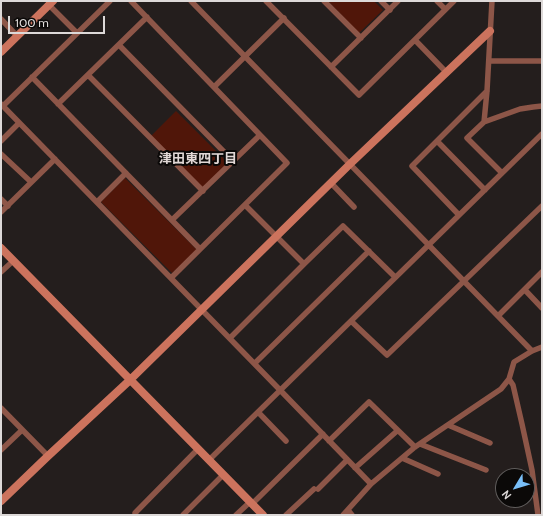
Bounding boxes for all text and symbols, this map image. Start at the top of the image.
scale bar [10,8,107,34]
text: 100 m [15,15,49,30]
district label: 津田東四丁目 [159,151,237,167]
north arrow [495,468,535,508]
text: N [498,487,514,502]

